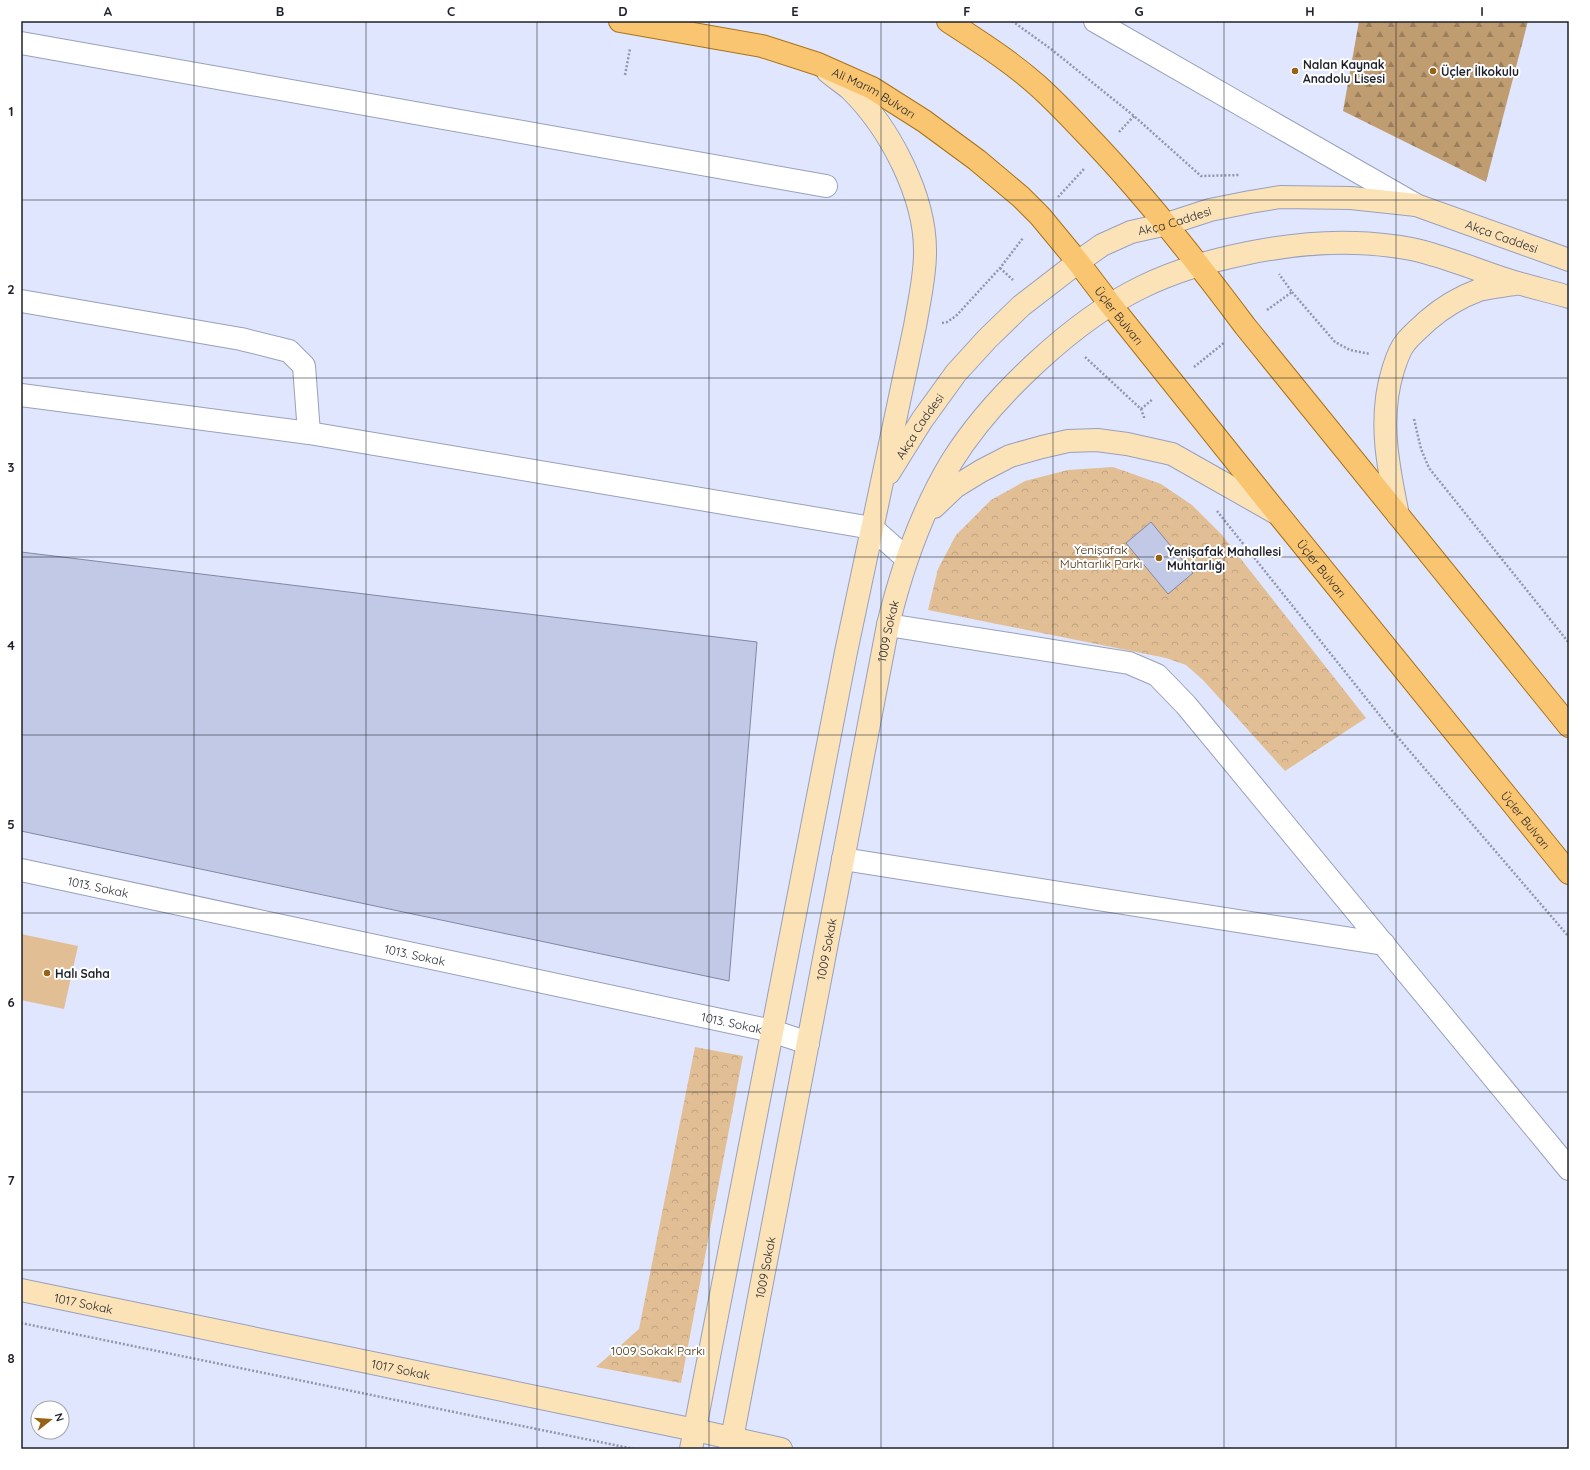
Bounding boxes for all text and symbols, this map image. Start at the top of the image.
text: A [104,3,113,19]
text: B [276,3,284,19]
text: C [447,3,455,19]
text: D [618,3,628,19]
text: E [791,3,799,19]
text: F [963,3,971,19]
text: G [1134,3,1144,19]
text: H [1305,3,1315,19]
text: I [1480,3,1484,19]
place label: Nalan Kaynak Anadolu Lisesi [1303,57,1385,86]
street label: Ali Marım Bulvarı [830,64,919,121]
place label: Üçler İlkokulu [1441,64,1519,79]
marker: Nalan Kaynak Anadolu Lisesi [1290,66,1300,76]
marker: Üçler İlkokulu [1428,66,1438,76]
text: 1 [8,103,14,119]
street label: Akça Caddesi [1136,203,1213,238]
street label: Akça Caddesi [1464,216,1540,256]
text: 2 [7,281,15,297]
street label: Üçler Bulvarı [1092,283,1147,347]
street label: Akça Caddesi [892,390,946,462]
text: 3 [8,459,15,475]
street label: Üçler Bulvarı [1294,536,1350,600]
park label: Yenişafak Muhtarlık Parkı [1060,542,1142,571]
place label: Yenişafak Mahallesi Muhtarlığı [1167,544,1281,573]
marker: Yenişafak Mahallesi Muhtarlığı [1154,553,1164,563]
street label: 1009 Sokak [874,598,902,663]
text: 4 [7,637,15,653]
street label: Üçler Bulvarı [1498,788,1554,852]
text: 5 [7,816,15,832]
street label: 1013. Sokak [66,873,130,900]
street label: 1009 Sokak [813,917,839,981]
street label: 1013. Sokak [383,941,447,968]
place label: Halı Saha [55,966,110,981]
marker: Halı Saha [42,968,52,978]
text: 6 [7,994,15,1010]
street label: 1013. Sokak [700,1009,764,1036]
text: 7 [7,1172,15,1188]
street label: 1009 Sokak [752,1235,778,1300]
street label: 1017 Sokak [53,1290,114,1316]
park label: 1009 Sokak Parkı [611,1343,705,1358]
text: 8 [7,1350,15,1366]
street label: 1017 Sokak [370,1356,432,1382]
north arrow [30,1400,70,1440]
text: N [52,1411,67,1423]

